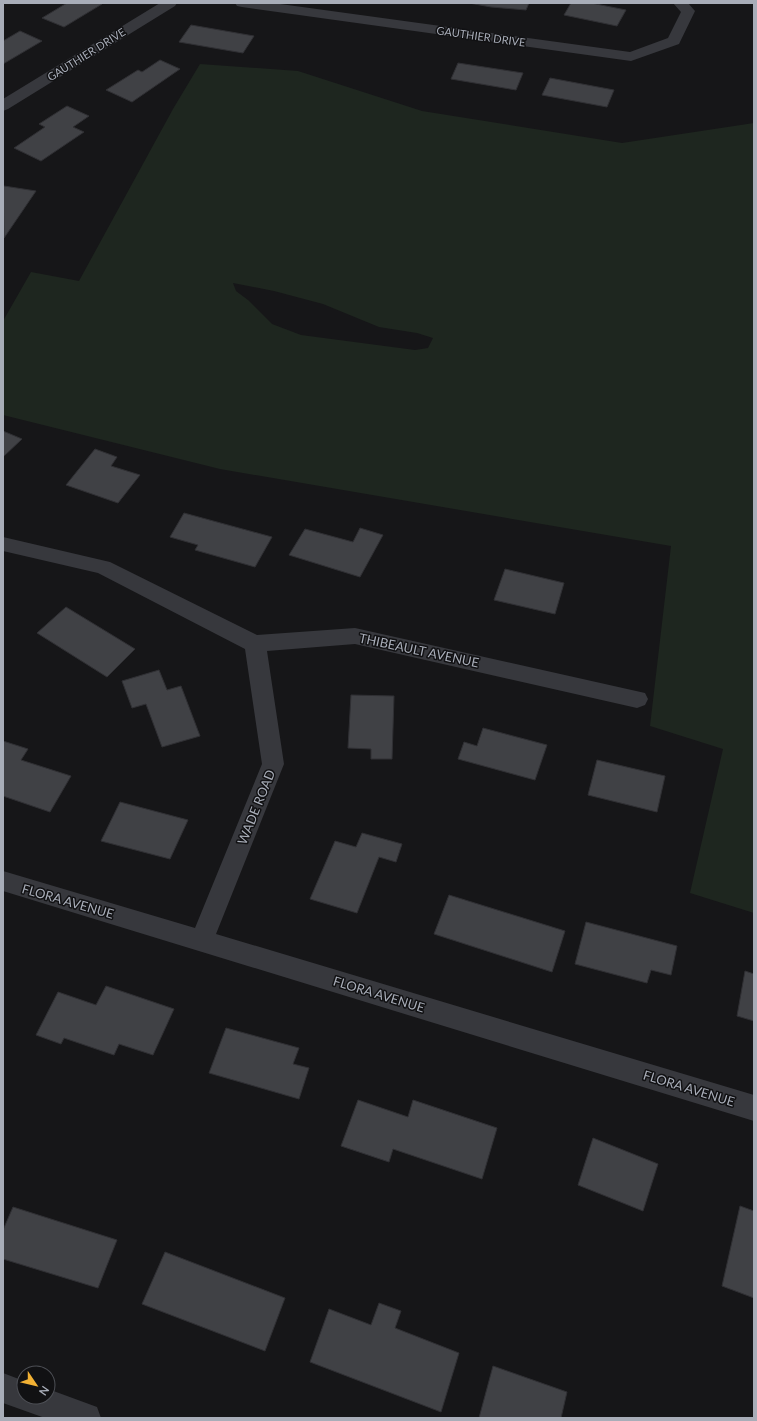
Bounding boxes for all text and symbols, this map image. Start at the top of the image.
street label: GAUTHIER DRIVE [436,23,526,49]
street label: GAUTHIER DRIVE [45,25,127,83]
street label: THIBEAULT AVENUE [358,629,480,671]
street label: WADE ROAD [234,767,278,847]
street label: FLORA AVENUE [20,880,116,922]
street label: FLORA AVENUE [331,972,427,1016]
street label: FLORA AVENUE [641,1066,737,1110]
north arrow [16,1365,56,1405]
text: N [37,1384,52,1398]

